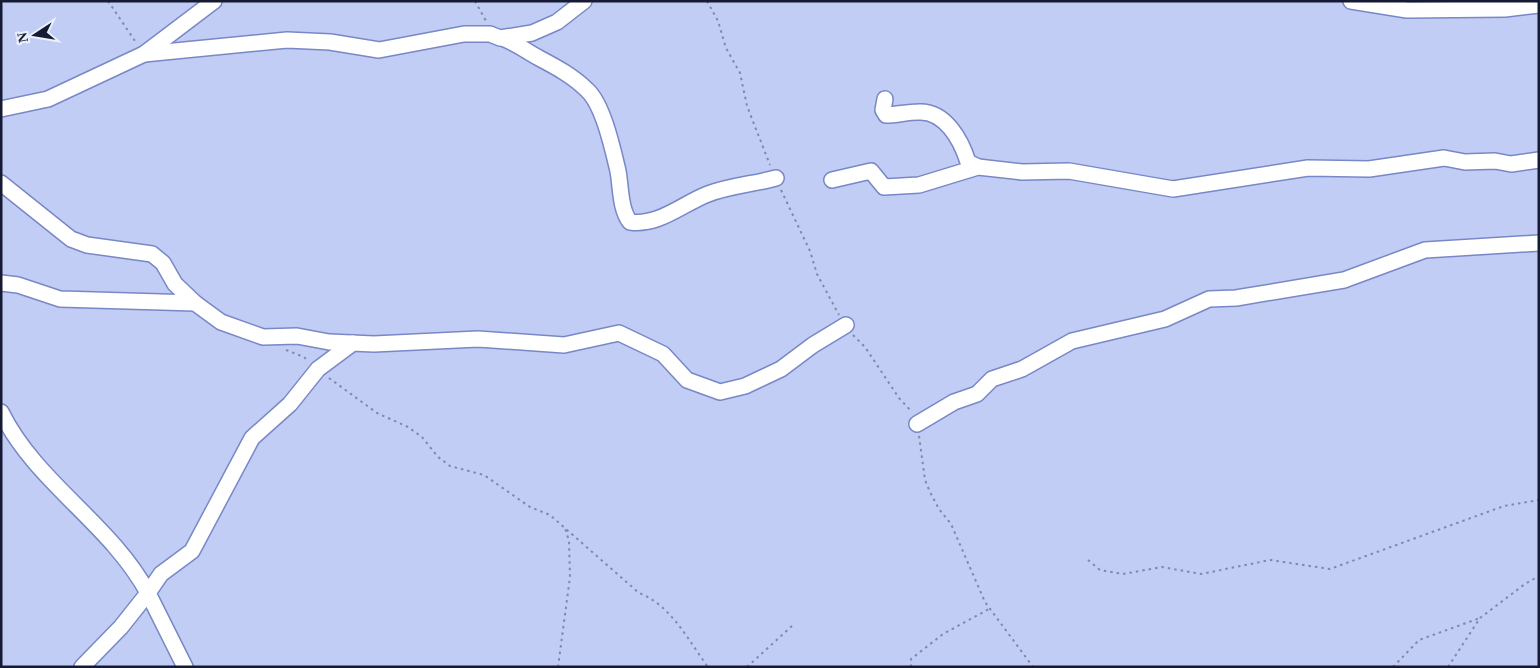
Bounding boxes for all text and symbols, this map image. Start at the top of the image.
north arrow [10,10,60,60]
text: N [14,31,31,44]

